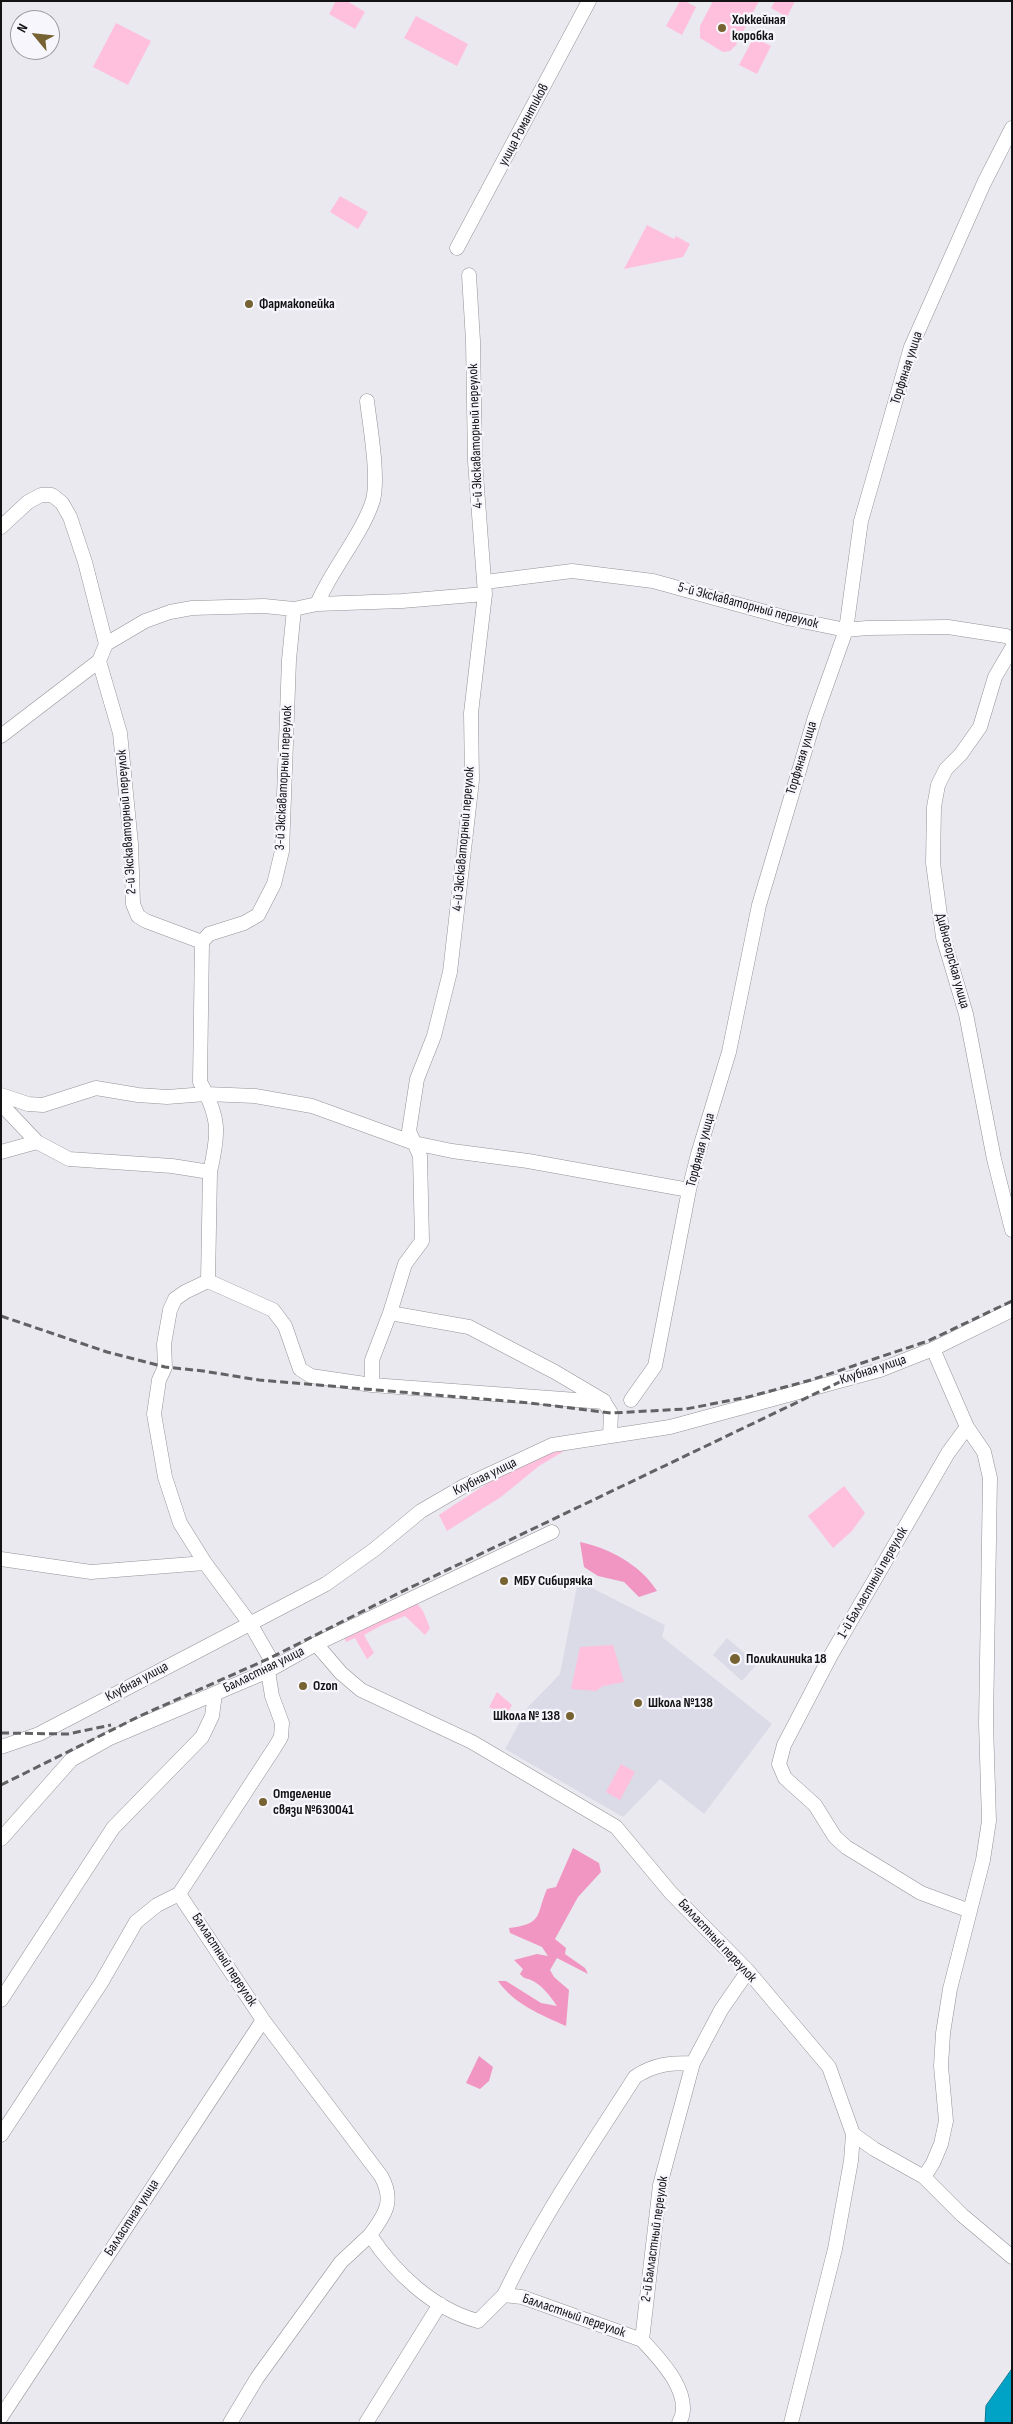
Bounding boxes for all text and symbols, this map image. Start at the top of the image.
north arrow [10,10,60,60]
place label: Хоккейная коробка [732,12,786,44]
text: N [13,21,31,35]
marker: Хоккейная коробка [716,22,728,34]
street label: улица Романтиков [495,81,553,169]
place label: Фармакопейка [259,296,335,312]
marker: Фармакопейка [243,298,255,310]
street label: Торфяная улица [887,329,927,407]
street label: 4-й Экскаваторный переулок [465,363,487,509]
street label: 5-й Экскаваторный переулок [676,579,820,633]
street label: 3-й Экскаваторный переулок [272,705,296,851]
street label: Торфяная улица [783,719,821,797]
street label: 2-й Экскаваторный переулок [114,749,140,895]
street label: 4-й Экскаваторный переулок [449,766,479,912]
street label: Дивногорская улица [931,911,973,1011]
street label: Торфяная улица [683,1111,719,1189]
street label: Клубная улица [838,1351,908,1389]
street label: Клубная улица [450,1454,520,1500]
street label: 1-й Балластный переулок [834,1524,912,1642]
place label: МБУ Сибирячка [514,1573,593,1589]
marker: МБУ Сибирячка [498,1575,510,1587]
street label: Балластная улица [221,1643,307,1697]
place label: Поликлиника 18 [746,1651,827,1667]
marker: Поликлиника 18 [728,1652,742,1666]
street label: Клубная улица [103,1658,171,1706]
place label: Ozon [313,1678,338,1694]
marker: Ozon [297,1680,309,1692]
place label: Школа №138 [648,1695,713,1711]
marker: Школа №138 [632,1697,644,1709]
place label: Школа № 138 [493,1708,560,1724]
marker: Школа № 138 [564,1710,576,1722]
place label: Отделение связи №630041 [273,1786,354,1818]
marker: Отделение связи №630041 [257,1796,269,1808]
street label: Балластный переулок [674,1896,760,1986]
street label: Балластный переулок [188,1910,260,2010]
street label: 2-й Балластный переулок [638,2175,672,2303]
street label: Балластная улица [101,2177,163,2259]
street label: Балластный переулок [520,2290,628,2342]

